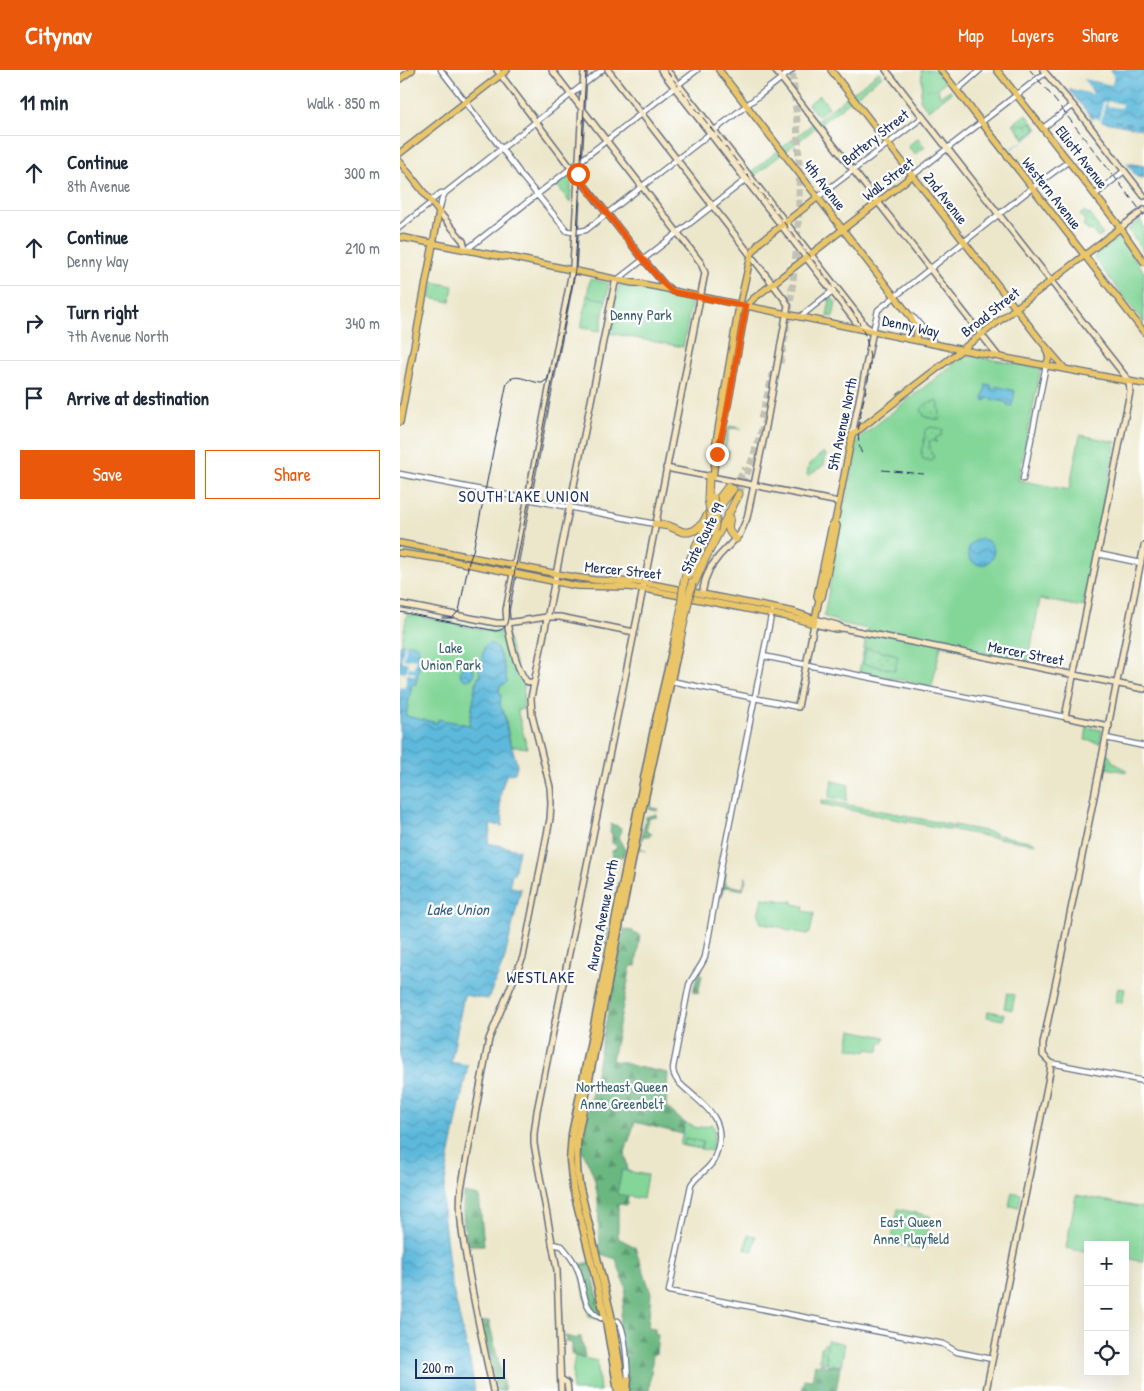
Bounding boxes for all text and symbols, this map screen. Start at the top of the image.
text: Citynav [25,19,92,51]
text: Map [958,23,984,48]
text: Layers [1012,23,1054,48]
text: Share [1082,23,1119,48]
text: 11 min [20,88,69,117]
text: Walk · 850 m [307,92,380,114]
street label: Battery Street [837,104,914,170]
street label: Elliott Avenue [1051,121,1113,193]
text: Continue [67,149,128,175]
street label: Wall Street [858,152,919,206]
street label: Western Avenue [1017,153,1087,233]
street label: 4th Avenue [799,155,851,215]
icon: ahead [20,159,48,187]
text: 300 m [344,162,380,184]
route start [567,163,590,186]
street label: 2nd Avenue [919,167,973,229]
text: 8th Avenue [67,175,130,197]
text: Continue [67,224,128,250]
icon: ahead [20,234,48,262]
text: 210 m [345,237,380,259]
text: Denny Way [67,250,129,272]
street label: Broad Street [956,282,1025,342]
text: Turn right [67,299,138,325]
park label: Denny Park [610,304,672,325]
icon: right [20,309,48,337]
street label: Denny Way [880,310,942,342]
text: 340 m [345,312,380,334]
text: 7th Avenue North [67,325,168,347]
street label: 5th Avenue North [822,376,862,472]
icon: arrive [20,384,48,412]
text: Arrive at destination [67,385,209,411]
route end [706,443,729,466]
button: Save [20,450,195,499]
button: Share [205,450,380,499]
district label: SOUTH LAKE UNION [458,485,590,507]
street label: State Route 99 [675,499,729,577]
street label: Mercer Street [584,556,663,585]
street label: Mercer Street [986,635,1066,671]
park label: Lake Union Park [421,637,481,675]
street label: Aurora Avenue North [581,858,623,972]
water label: Lake Union [427,898,491,920]
district label: WESTLAKE [507,966,575,988]
park label: Northeast Queen Anne Greenbelt [576,1076,668,1114]
park label: East Queen Anne Playfield [873,1211,949,1249]
map controls [1084,1241,1129,1376]
button: + [1084,1241,1129,1286]
button: − [1084,1286,1129,1331]
button: locate [1084,1331,1129,1376]
scale bar [415,1356,505,1379]
text: 200 m [422,1358,454,1377]

